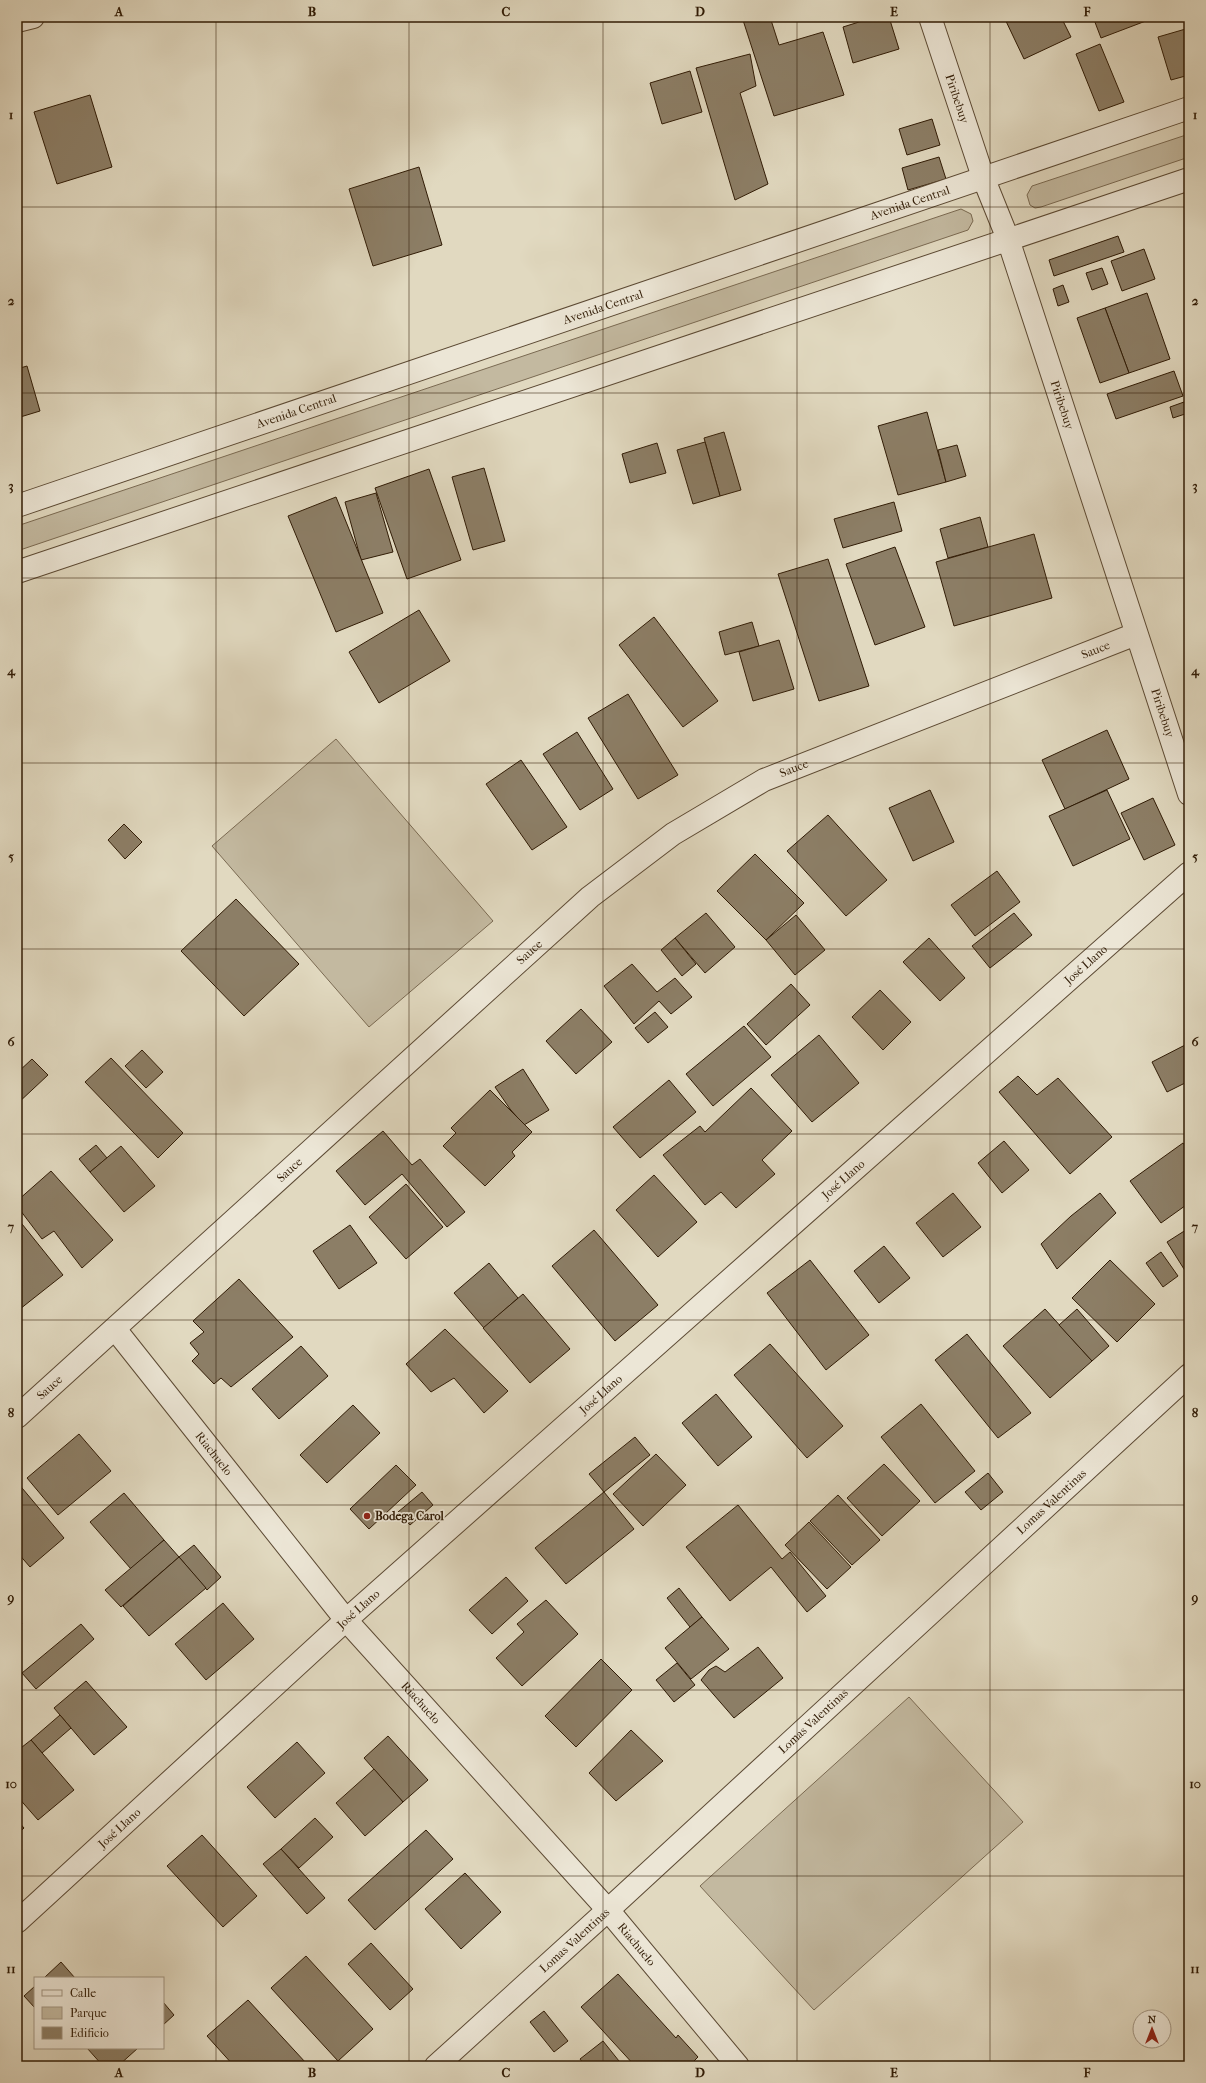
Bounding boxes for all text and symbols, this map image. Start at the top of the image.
text: A [114,4,124,19]
text: B [308,4,317,19]
text: C [502,4,511,19]
text: D [695,4,705,19]
text: E [890,4,898,19]
text: F [1083,4,1091,19]
street label: Piribebuy [942,72,972,126]
text: 1 [9,107,14,122]
text: 1 [1193,107,1198,122]
street label: Avenida Central [867,182,952,223]
street label: Avenida Central [560,287,646,327]
text: 2 [8,293,15,308]
text: 2 [1192,293,1199,308]
street label: Piribebuy [1048,379,1077,432]
street label: Avenida Central [254,391,339,432]
text: 3 [8,478,14,494]
text: 3 [1192,478,1198,494]
street label: Sauce [1079,638,1112,662]
text: 4 [6,663,16,679]
text: 4 [1190,663,1200,679]
street label: Piribebuy [1148,687,1177,740]
street label: Sauce [778,756,810,780]
text: 5 [8,849,14,864]
text: 5 [1192,849,1198,864]
street label: Sauce [514,937,545,967]
street label: José Llano [1061,942,1110,988]
text: 6 [7,1034,15,1049]
text: 6 [1191,1034,1199,1049]
street label: Sauce [274,1154,305,1185]
street label: José Llano [818,1157,868,1203]
text: 7 [7,1219,15,1234]
text: 7 [1191,1219,1199,1234]
street label: Sauce [34,1372,65,1403]
street label: José Llano [576,1372,625,1418]
text: 8 [8,1405,15,1420]
text: 8 [1192,1405,1199,1420]
street label: Riachuelo [192,1429,235,1478]
street label: Lomas Valentinas [1014,1466,1089,1537]
place label: Bodega Carol [375,1509,445,1524]
marker: Bodega Carol [362,1511,372,1521]
street label: José Llano [333,1586,383,1632]
text: 9 [7,1590,15,1606]
text: 9 [1191,1590,1199,1606]
street label: Riachuelo [398,1679,443,1727]
street label: Lomas Valentinas [775,1685,851,1757]
text: 10 [5,1776,17,1791]
text: 10 [1189,1776,1201,1791]
street label: José Llano [95,1805,143,1852]
street label: Lomas Valentinas [537,1905,613,1976]
street label: Riachuelo [615,1920,658,1969]
text: 11 [6,1961,16,1976]
text: 11 [1190,1961,1200,1976]
legend [34,1977,164,2049]
text: Calle [70,1986,96,2000]
text: Parque [70,2006,107,2020]
north arrow [1132,2009,1172,2049]
text: N [1148,2013,1157,2026]
text: Edificio [70,2026,109,2040]
text: A [114,2065,124,2080]
text: B [308,2065,317,2080]
text: C [502,2065,511,2080]
text: D [695,2065,705,2080]
text: E [890,2065,898,2080]
text: F [1083,2065,1091,2080]

